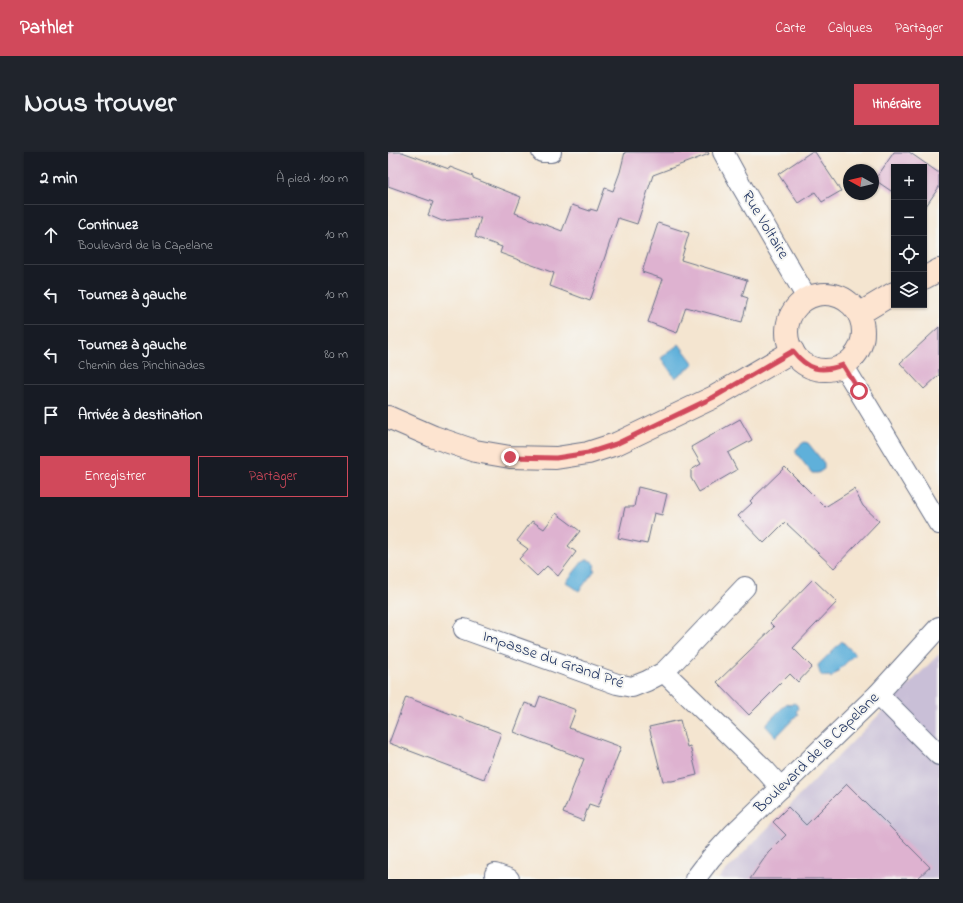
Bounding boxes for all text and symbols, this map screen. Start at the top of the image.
text: Pathlet [20,15,74,42]
text: Carte [775,18,806,39]
text: Calques [828,18,873,39]
text: Partager [895,18,943,39]
text: Nous trouver [24,84,176,125]
button: Itinéraire [854,84,939,125]
north arrow [843,164,879,200]
map controls [891,164,927,308]
button: + [891,164,927,200]
text: 2 min [40,166,77,191]
text: À pied · 100 m [276,169,348,188]
street label: Rue Voltaire [735,186,795,265]
button: − [891,200,927,236]
text: Continuez [78,214,138,236]
icon: ahead [40,224,62,246]
text: 10 m [325,225,348,244]
text: Boulevard de la Capelane [78,236,213,255]
button: locate [891,236,927,272]
button: layers [891,272,927,308]
icon: left [40,284,62,306]
text: Tournez à gauche [78,284,186,306]
text: 10 m [325,285,348,304]
text: Tournez à gauche [78,334,186,356]
icon: left [40,344,62,366]
text: 80 m [324,345,348,364]
text: Chemin des Pinchinades [78,356,205,375]
route start [850,382,868,400]
icon: arrive [40,404,62,426]
text: Arrivée à destination [78,404,203,426]
route end [501,448,519,466]
button: Enregistrer [40,456,190,497]
button: Partager [198,456,348,497]
street label: Impasse du Grand Pré [479,625,628,696]
street label: Boulevard de la Capelane [748,686,886,820]

